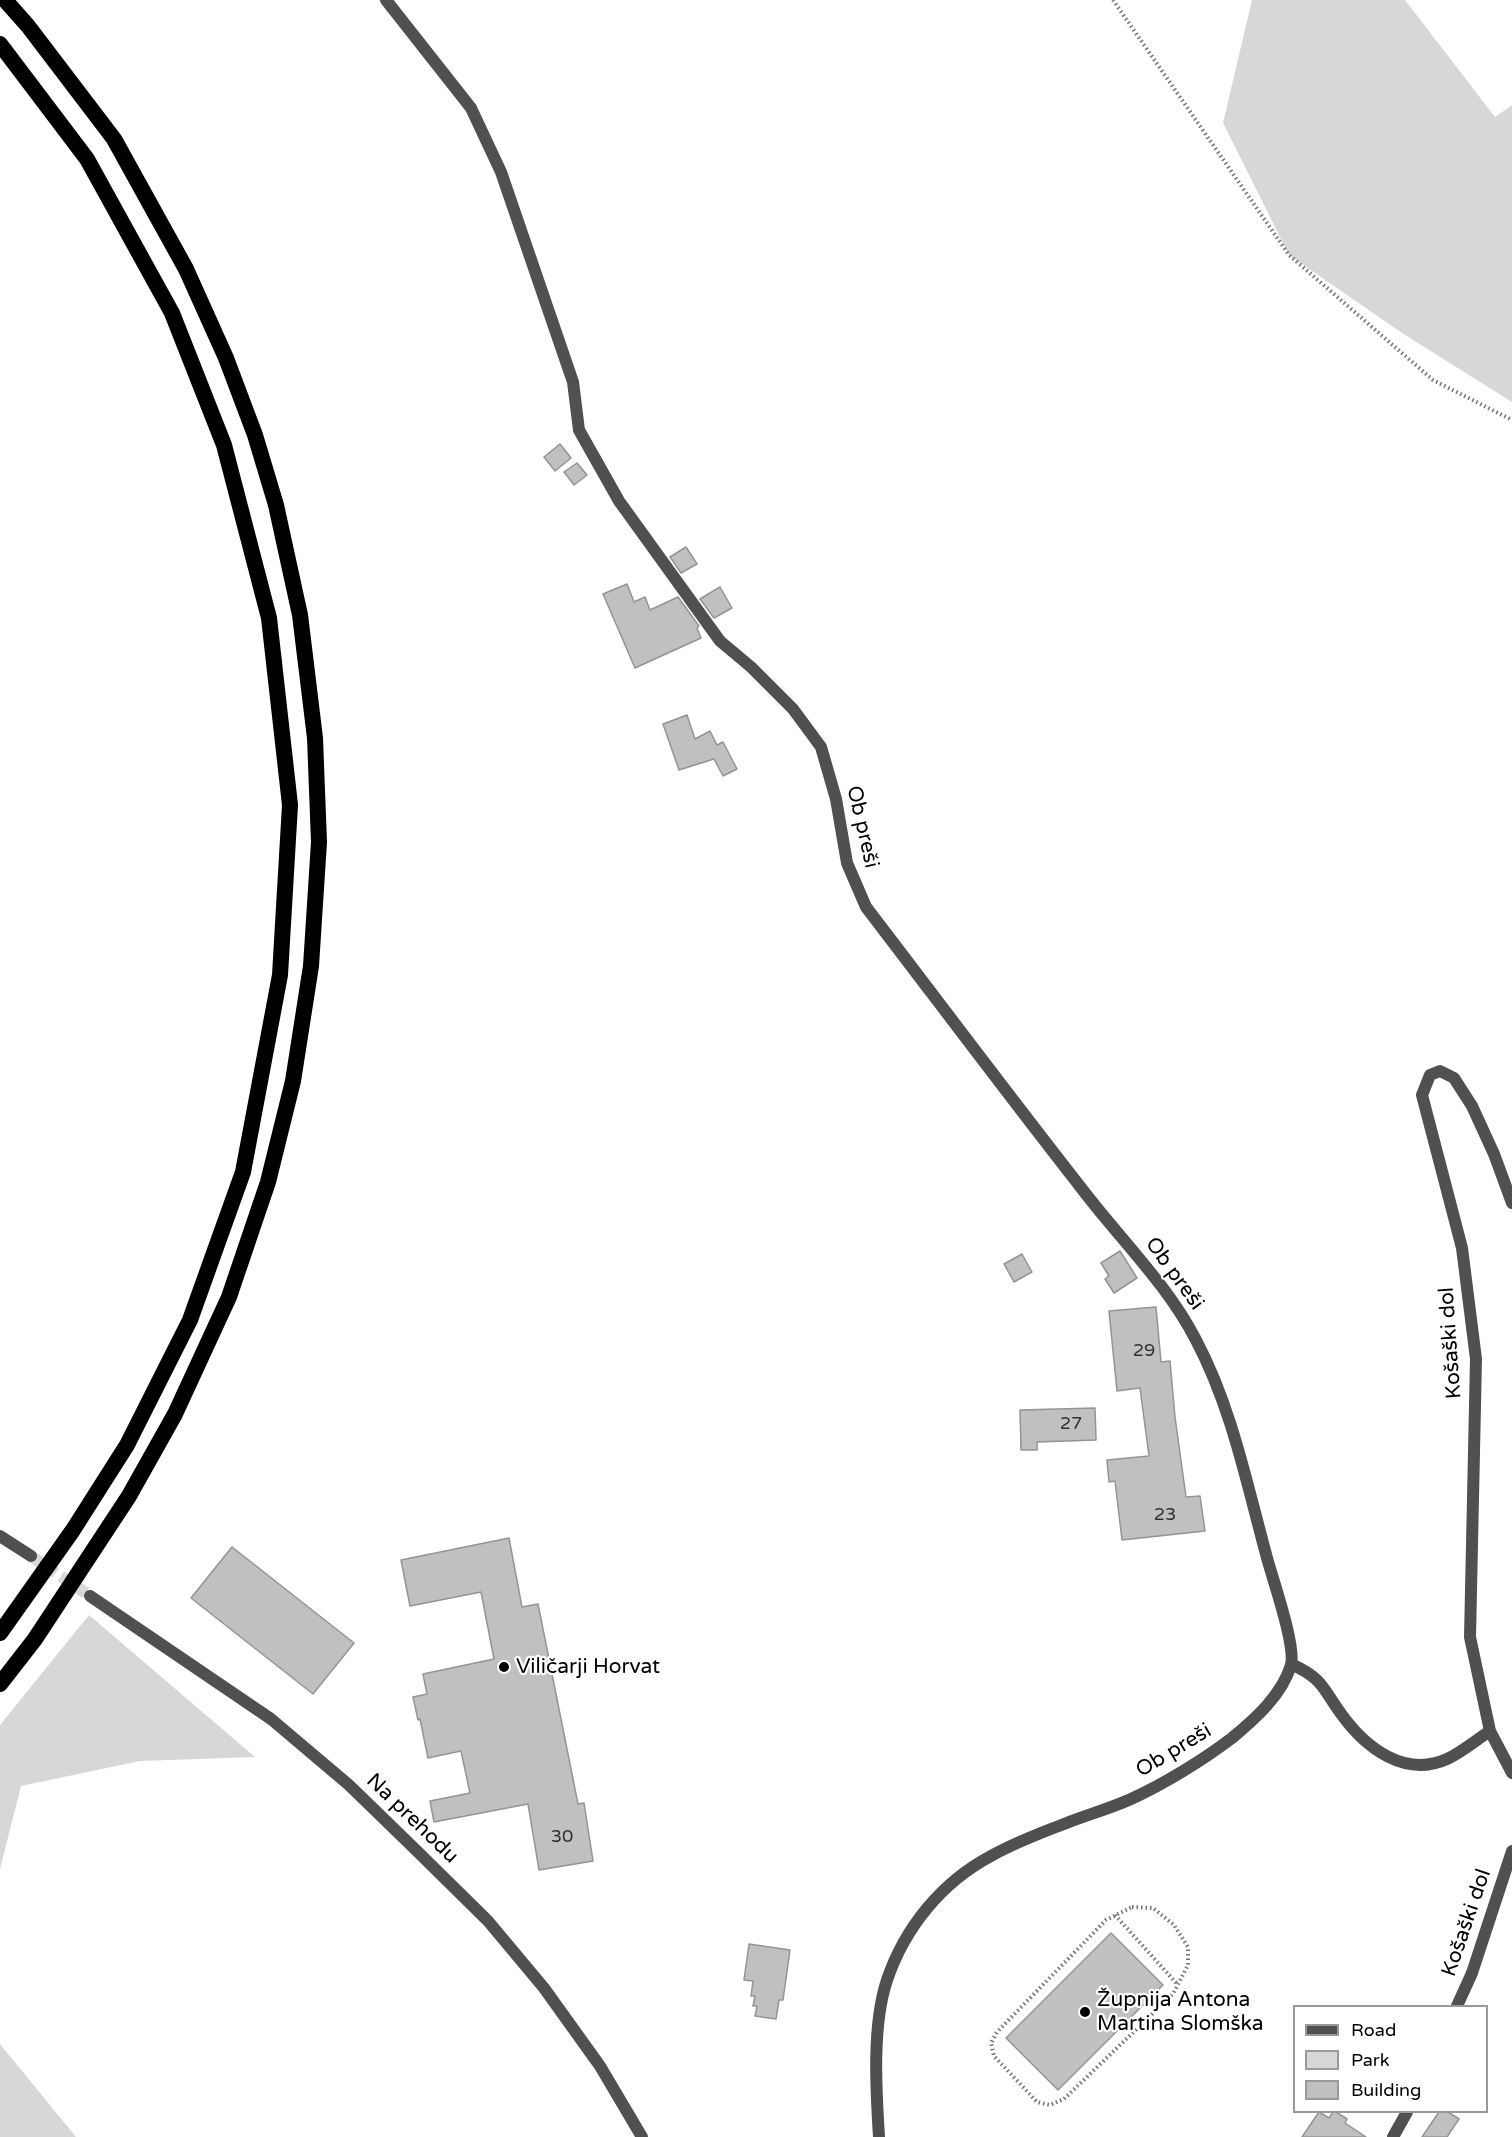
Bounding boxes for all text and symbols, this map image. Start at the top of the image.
street label: Ob preši [840,783,884,871]
street label: Ob preši [1139,1233,1209,1315]
street label: Košaški dol [1435,1286,1467,1400]
house number: 29 [1133,1340,1155,1362]
house number: 27 [1060,1413,1082,1435]
house number: 23 [1154,1504,1176,1526]
place label: Viličarji Horvat [516,1654,660,1680]
marker: Viličarji Horvat [497,1660,511,1674]
street label: Ob preši [1132,1719,1216,1783]
street label: Na prehodu [361,1769,463,1869]
house number: 30 [551,1826,573,1848]
street label: Košaški dol [1437,1866,1497,1980]
place label: Župnija Antona Martina Slomška [1097,1987,1264,2037]
marker: Župnija Antona Martina Slomška [1078,2005,1092,2019]
legend [1293,2005,1488,2113]
text: Road [1351,2019,1396,2041]
text: Park [1351,2049,1389,2071]
text: Building [1351,2079,1421,2101]

